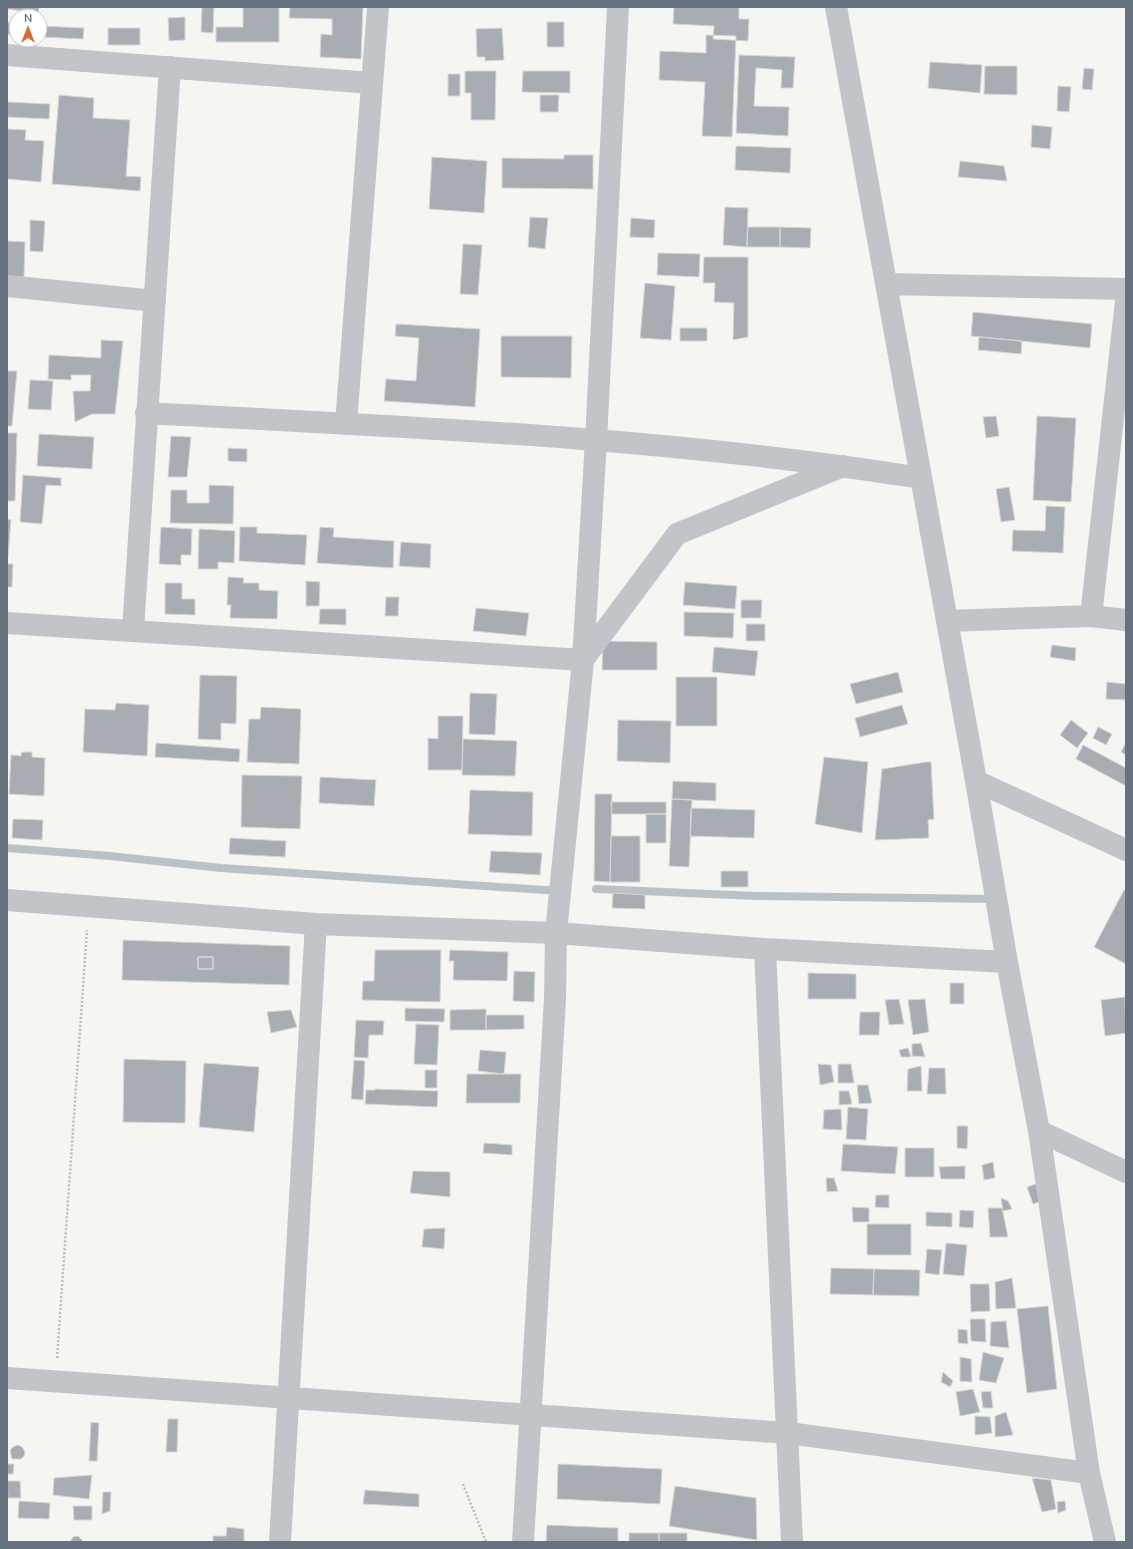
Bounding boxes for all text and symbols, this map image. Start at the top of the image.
north arrow [8,8,48,48]
text: N [24,11,32,26]

